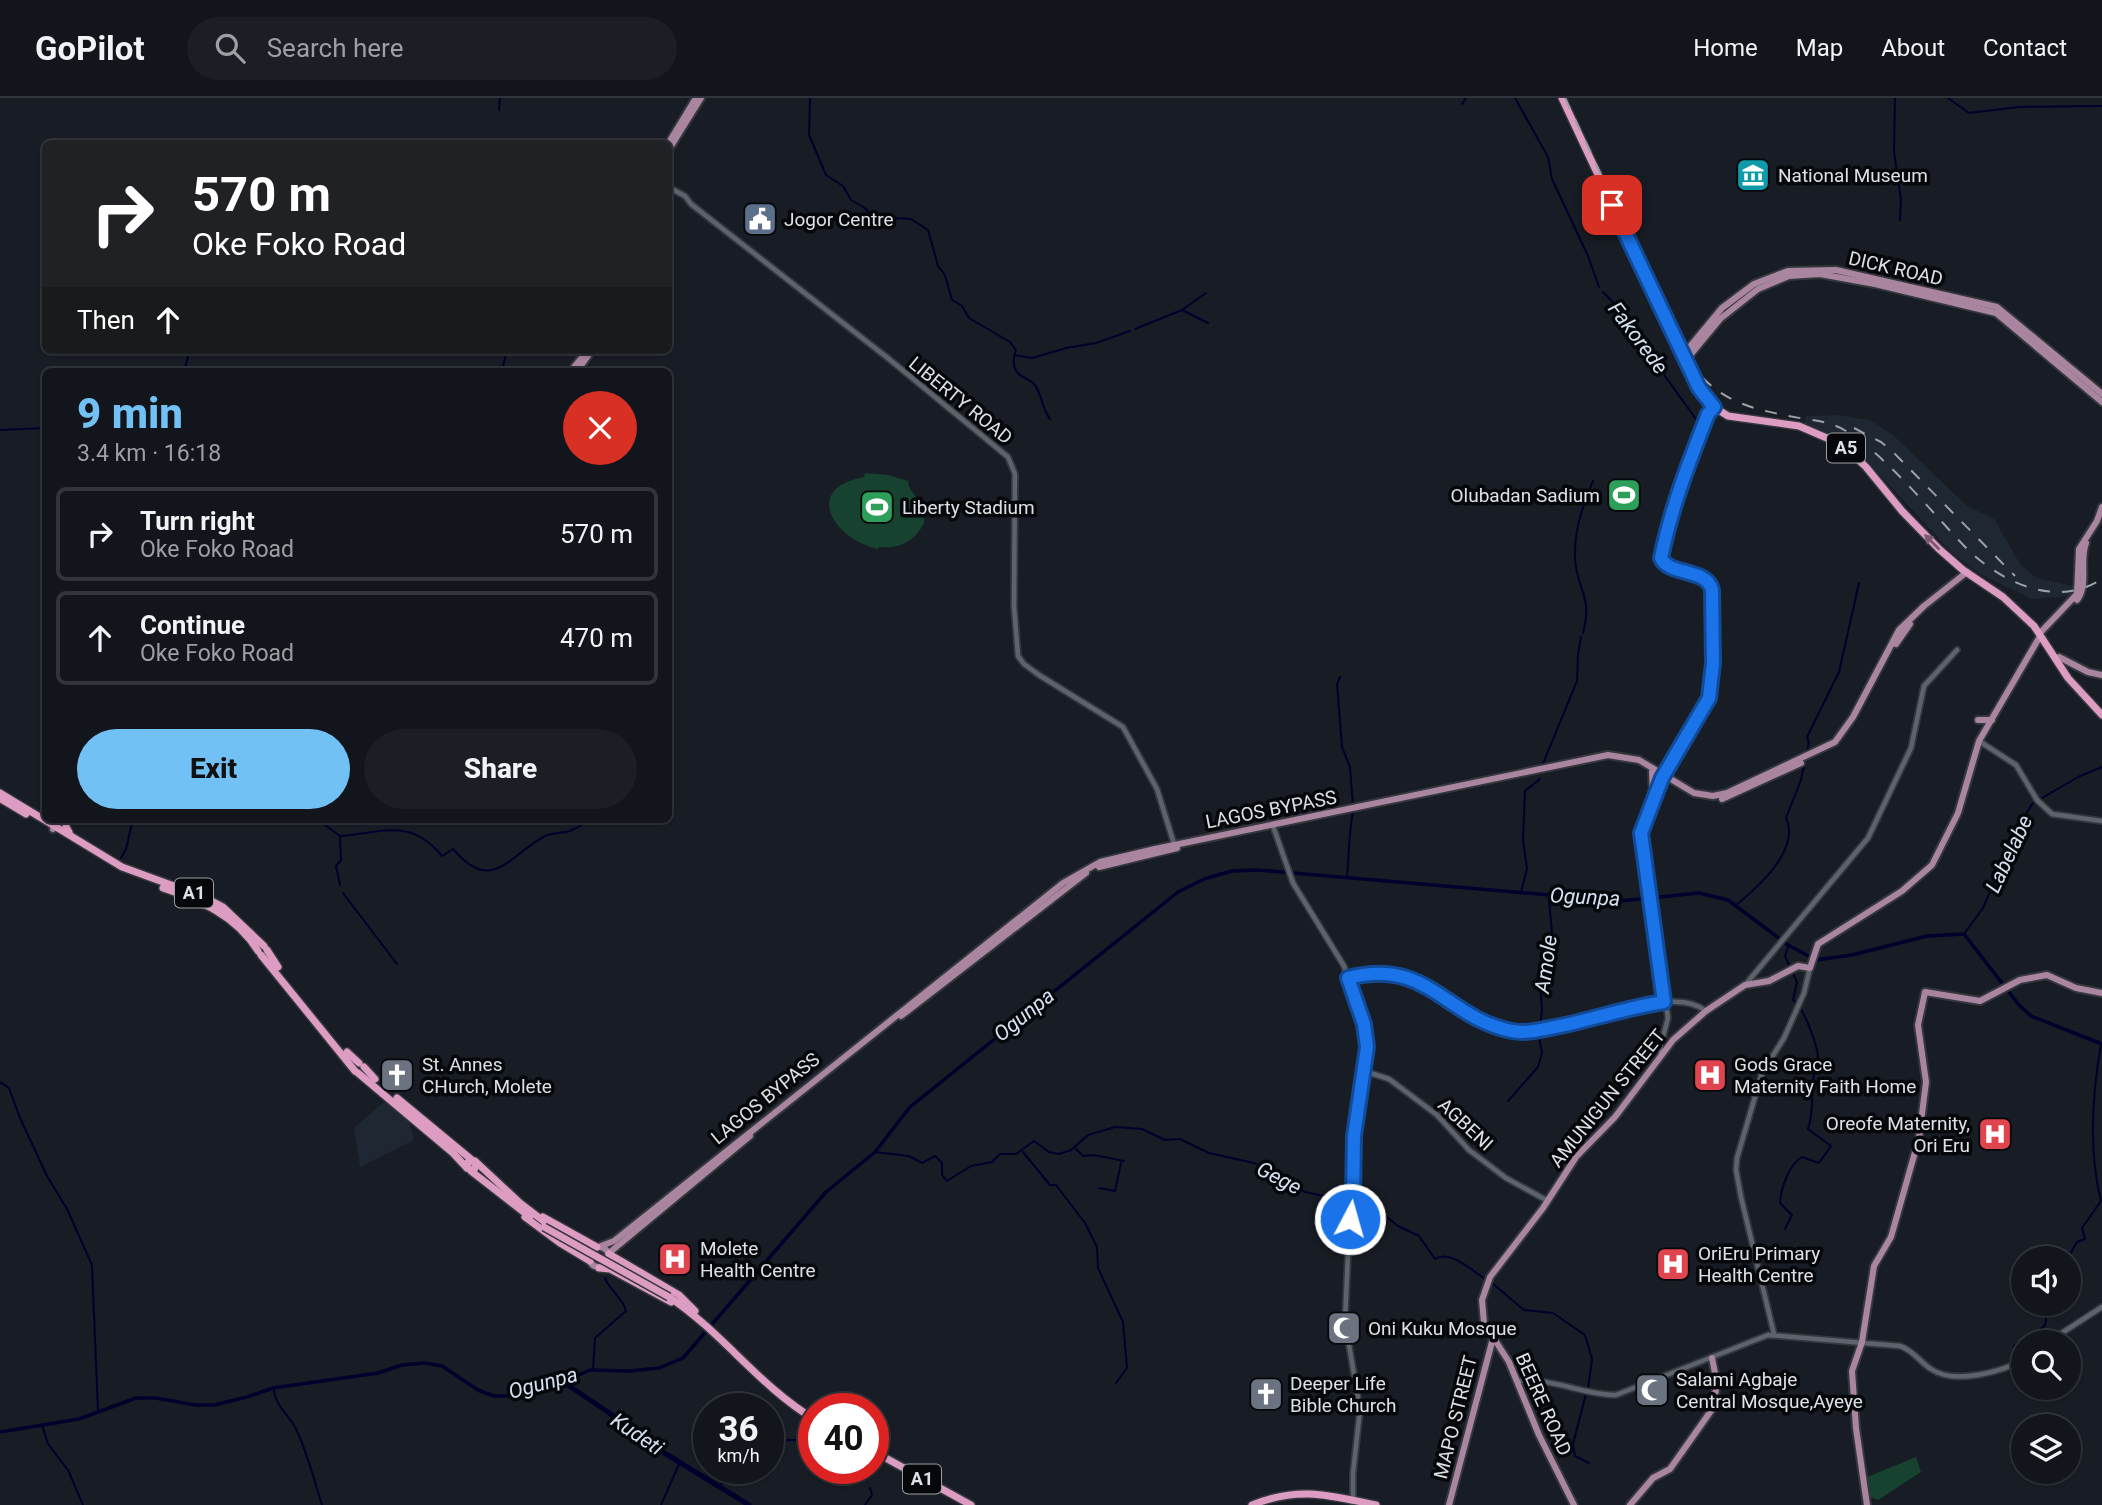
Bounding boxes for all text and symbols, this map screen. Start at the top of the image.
search box [187,17,677,80]
text: GoPilot [35,29,145,68]
icon: search [211,29,249,67]
text: Search here [267,33,403,63]
text: Home [1693,34,1758,62]
text: Map [1796,34,1843,62]
text: About [1881,34,1945,62]
text: Contact [1983,34,2067,62]
museum icon: National Museum [1734,156,1772,194]
place label: National Museum [1778,164,1928,187]
text: 570 m [192,166,331,223]
icon: right [77,168,168,259]
pin [1582,175,1642,235]
icon: arrive [1593,186,1631,224]
public building icon: Jogor Centre [741,200,779,238]
place label: Jogor Centre [784,208,893,231]
text: Oke Foko Road [192,225,406,263]
street label: DICK ROAD [1846,246,1945,291]
water label: Fakorede [1603,297,1673,379]
icon: ahead [149,301,187,339]
text: Then [77,305,135,335]
street label: LIBERTY ROAD [904,352,1017,449]
text: 9 min [77,389,183,438]
button: close [563,391,637,465]
road number: A5 [1827,434,1865,462]
text: 3.4 km · 16:18 [77,440,221,467]
sports icon: Olubadan Sadium [1605,476,1643,514]
place label: Olubadan Sadium [1450,484,1600,507]
sports icon: Liberty Stadium [858,488,896,526]
place label: Liberty Stadium [902,496,1035,519]
text: Turn right [140,506,255,536]
icon: right [81,515,119,553]
text: 570 m [560,519,633,549]
one-way arrow [1924,534,1941,550]
text: Oke Foko Road [140,536,294,563]
text: Continue [140,610,245,640]
icon: ahead [81,619,119,657]
text: 470 m [560,623,633,653]
text: Oke Foko Road [140,640,294,667]
button: Exit [77,729,350,809]
button: Share [364,729,637,809]
street label: LAGOS BYPASS [1204,786,1339,833]
water label: Labelabe [1981,811,2037,896]
road number: A1 [175,878,213,908]
water label: Ogunpa [1549,883,1621,911]
water label: Amole [1530,933,1562,996]
water label: Ogunpa [989,984,1059,1046]
street label: AMUNIGUN STREET [1545,1025,1670,1172]
street label: LAGOS BYPASS [706,1048,824,1149]
place label: St. Annes CHurch, Molete [422,1053,552,1098]
place label: Gods Grace Maternity Faith Home [1734,1053,1916,1098]
church icon: St. Annes CHurch, Molete [378,1056,416,1094]
hospital icon: Gods Grace Maternity Faith Home [1691,1056,1729,1094]
street label: AGBENI [1433,1093,1498,1155]
place label: Oreofe Maternity, Ori Eru [1826,1112,1970,1157]
hospital icon: Oreofe Maternity, Ori Eru [1976,1115,2014,1153]
water label: Gege [1253,1156,1306,1200]
position arrow [1313,1182,1387,1256]
place label: Molete Health Centre [700,1237,815,1282]
hospital icon: Molete Health Centre [656,1240,694,1278]
place label: OriEru Primary Health Centre [1698,1242,1820,1287]
hospital icon: OriEru Primary Health Centre [1654,1245,1692,1283]
map controls [2011,1246,2081,1484]
button: sound [2011,1246,2081,1316]
mosque icon: Oni Kuku Mosque [1325,1309,1363,1347]
place label: Oni Kuku Mosque [1368,1317,1516,1340]
button: search [2011,1330,2081,1400]
street label: BEERE ROAD [1511,1349,1576,1459]
street label: MAPO STREET [1429,1353,1482,1481]
water label: Ogunpa [506,1362,580,1404]
place label: Salami Agbaje Central Mosque,Ayeye [1676,1368,1863,1413]
mosque icon: Salami Agbaje Central Mosque,Ayeye [1633,1371,1671,1409]
place label: Deeper Life Bible Church [1290,1372,1397,1417]
church icon: Deeper Life Bible Church [1247,1375,1285,1413]
speed limit sign: 40 [798,1393,889,1484]
water label: Kudeti [606,1408,668,1460]
text: 36 [718,1409,759,1450]
button: layers [2011,1414,2081,1484]
text: km/h [717,1445,760,1466]
road number: A1 [903,1464,941,1494]

